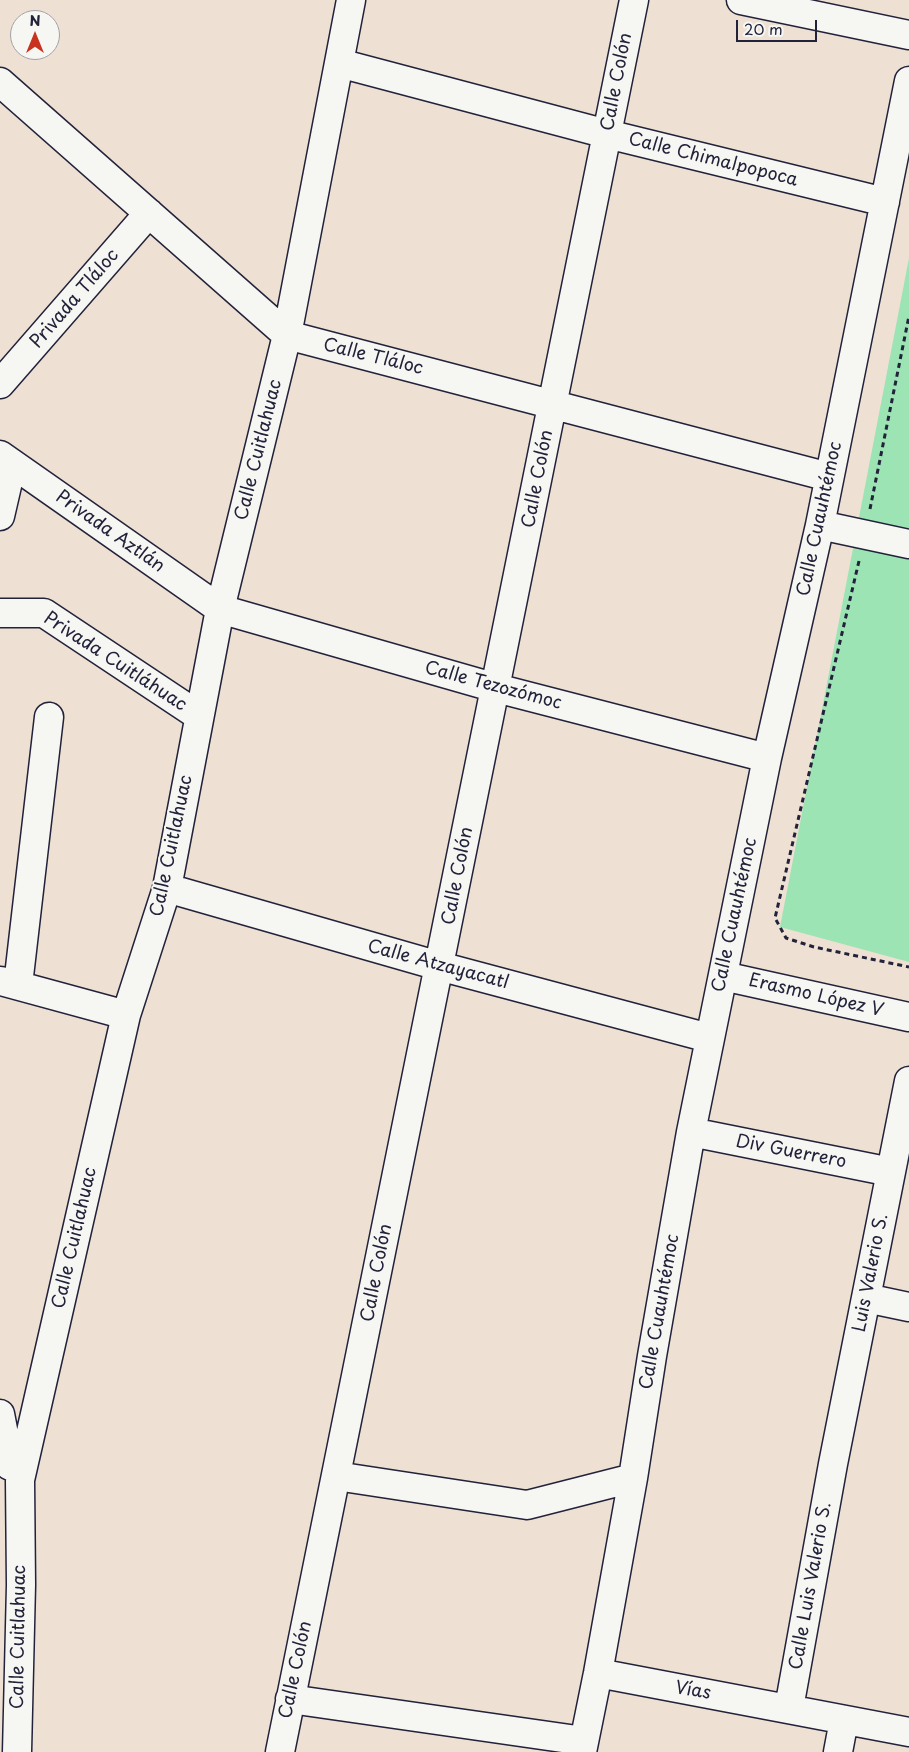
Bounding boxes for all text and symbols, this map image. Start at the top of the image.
north arrow [10,10,60,60]
text: N [29,10,41,31]
scale bar [739,10,820,42]
text: 20 m [744,17,783,40]
street label: Calle Colón [597,31,637,133]
street label: Calle Chimalpopoca [626,128,800,192]
street label: Privada Tláloc [26,245,124,353]
street label: Calle Tláloc [321,334,425,380]
street label: Calle Cuitlahuac [231,377,287,523]
street label: Calle Colón [518,428,558,530]
street label: Calle Cuauhtémoc [793,440,847,598]
street label: Privada Aztlán [51,486,169,578]
street label: Privada Cuitláhuac [39,608,191,716]
street label: Calle Tezozómoc [422,657,564,715]
street label: Calle Cuitlahuac [146,773,198,919]
street label: Calle Colón [438,825,478,927]
street label: Calle Cuauhtémoc [708,836,762,994]
street label: Calle Atzayacatl [365,936,511,994]
street label: Erasmo López V [746,970,886,1022]
street label: Div Guerrero [734,1131,848,1173]
street label: Calle Cuitlahuac [48,1165,102,1311]
street label: Luis Valerio S. [849,1212,893,1334]
street label: Calle Colón [357,1222,397,1324]
street label: Calle Cuauhtémoc [636,1233,684,1391]
street label: Calle Luis Valerio S. [786,1500,836,1672]
street label: Calle Cuitlahuac [7,1565,31,1709]
street label: Calle Colón [275,1619,317,1721]
street label: Vías [674,1677,712,1705]

